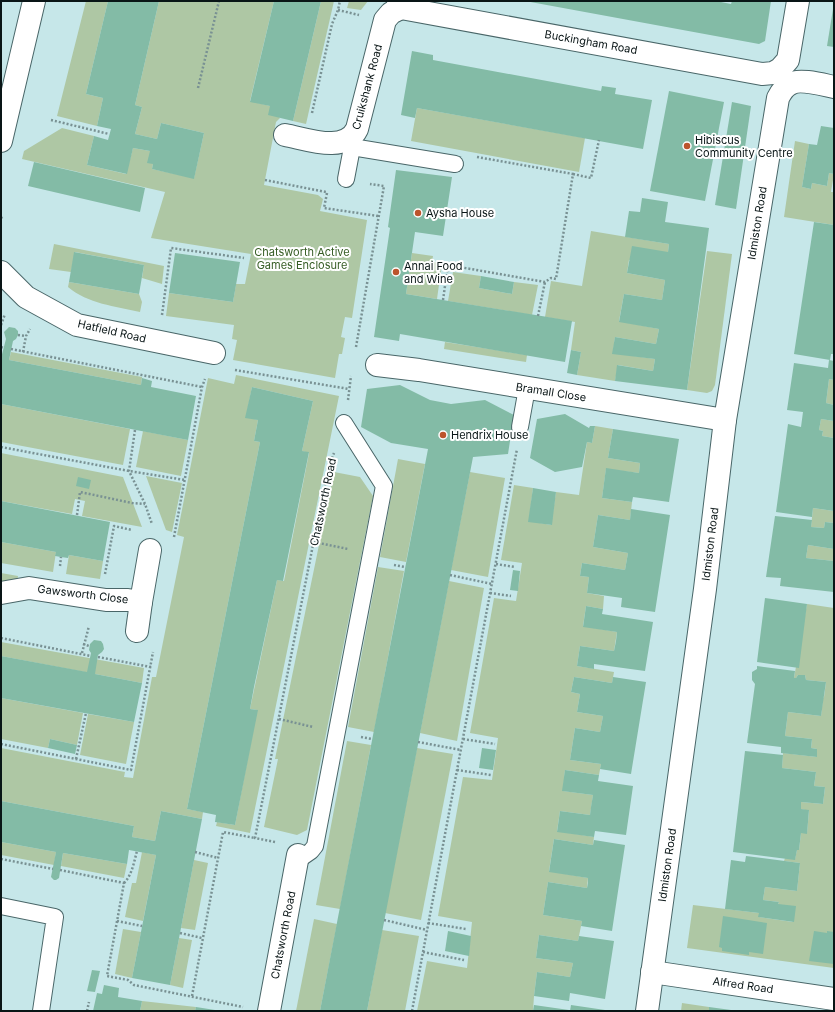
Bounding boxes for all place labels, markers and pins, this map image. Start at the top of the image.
place label: Hibiscus Community Centre [695,133,793,160]
marker: Hibiscus Community Centre [682,141,692,151]
place label: Aysha House [426,206,494,220]
marker: Aysha House [413,208,423,218]
place label: Annai Food and Wine [404,259,463,286]
marker: Annai Food and Wine [391,267,401,277]
place label: Hendrix House [451,428,528,442]
marker: Hendrix House [438,430,448,440]

